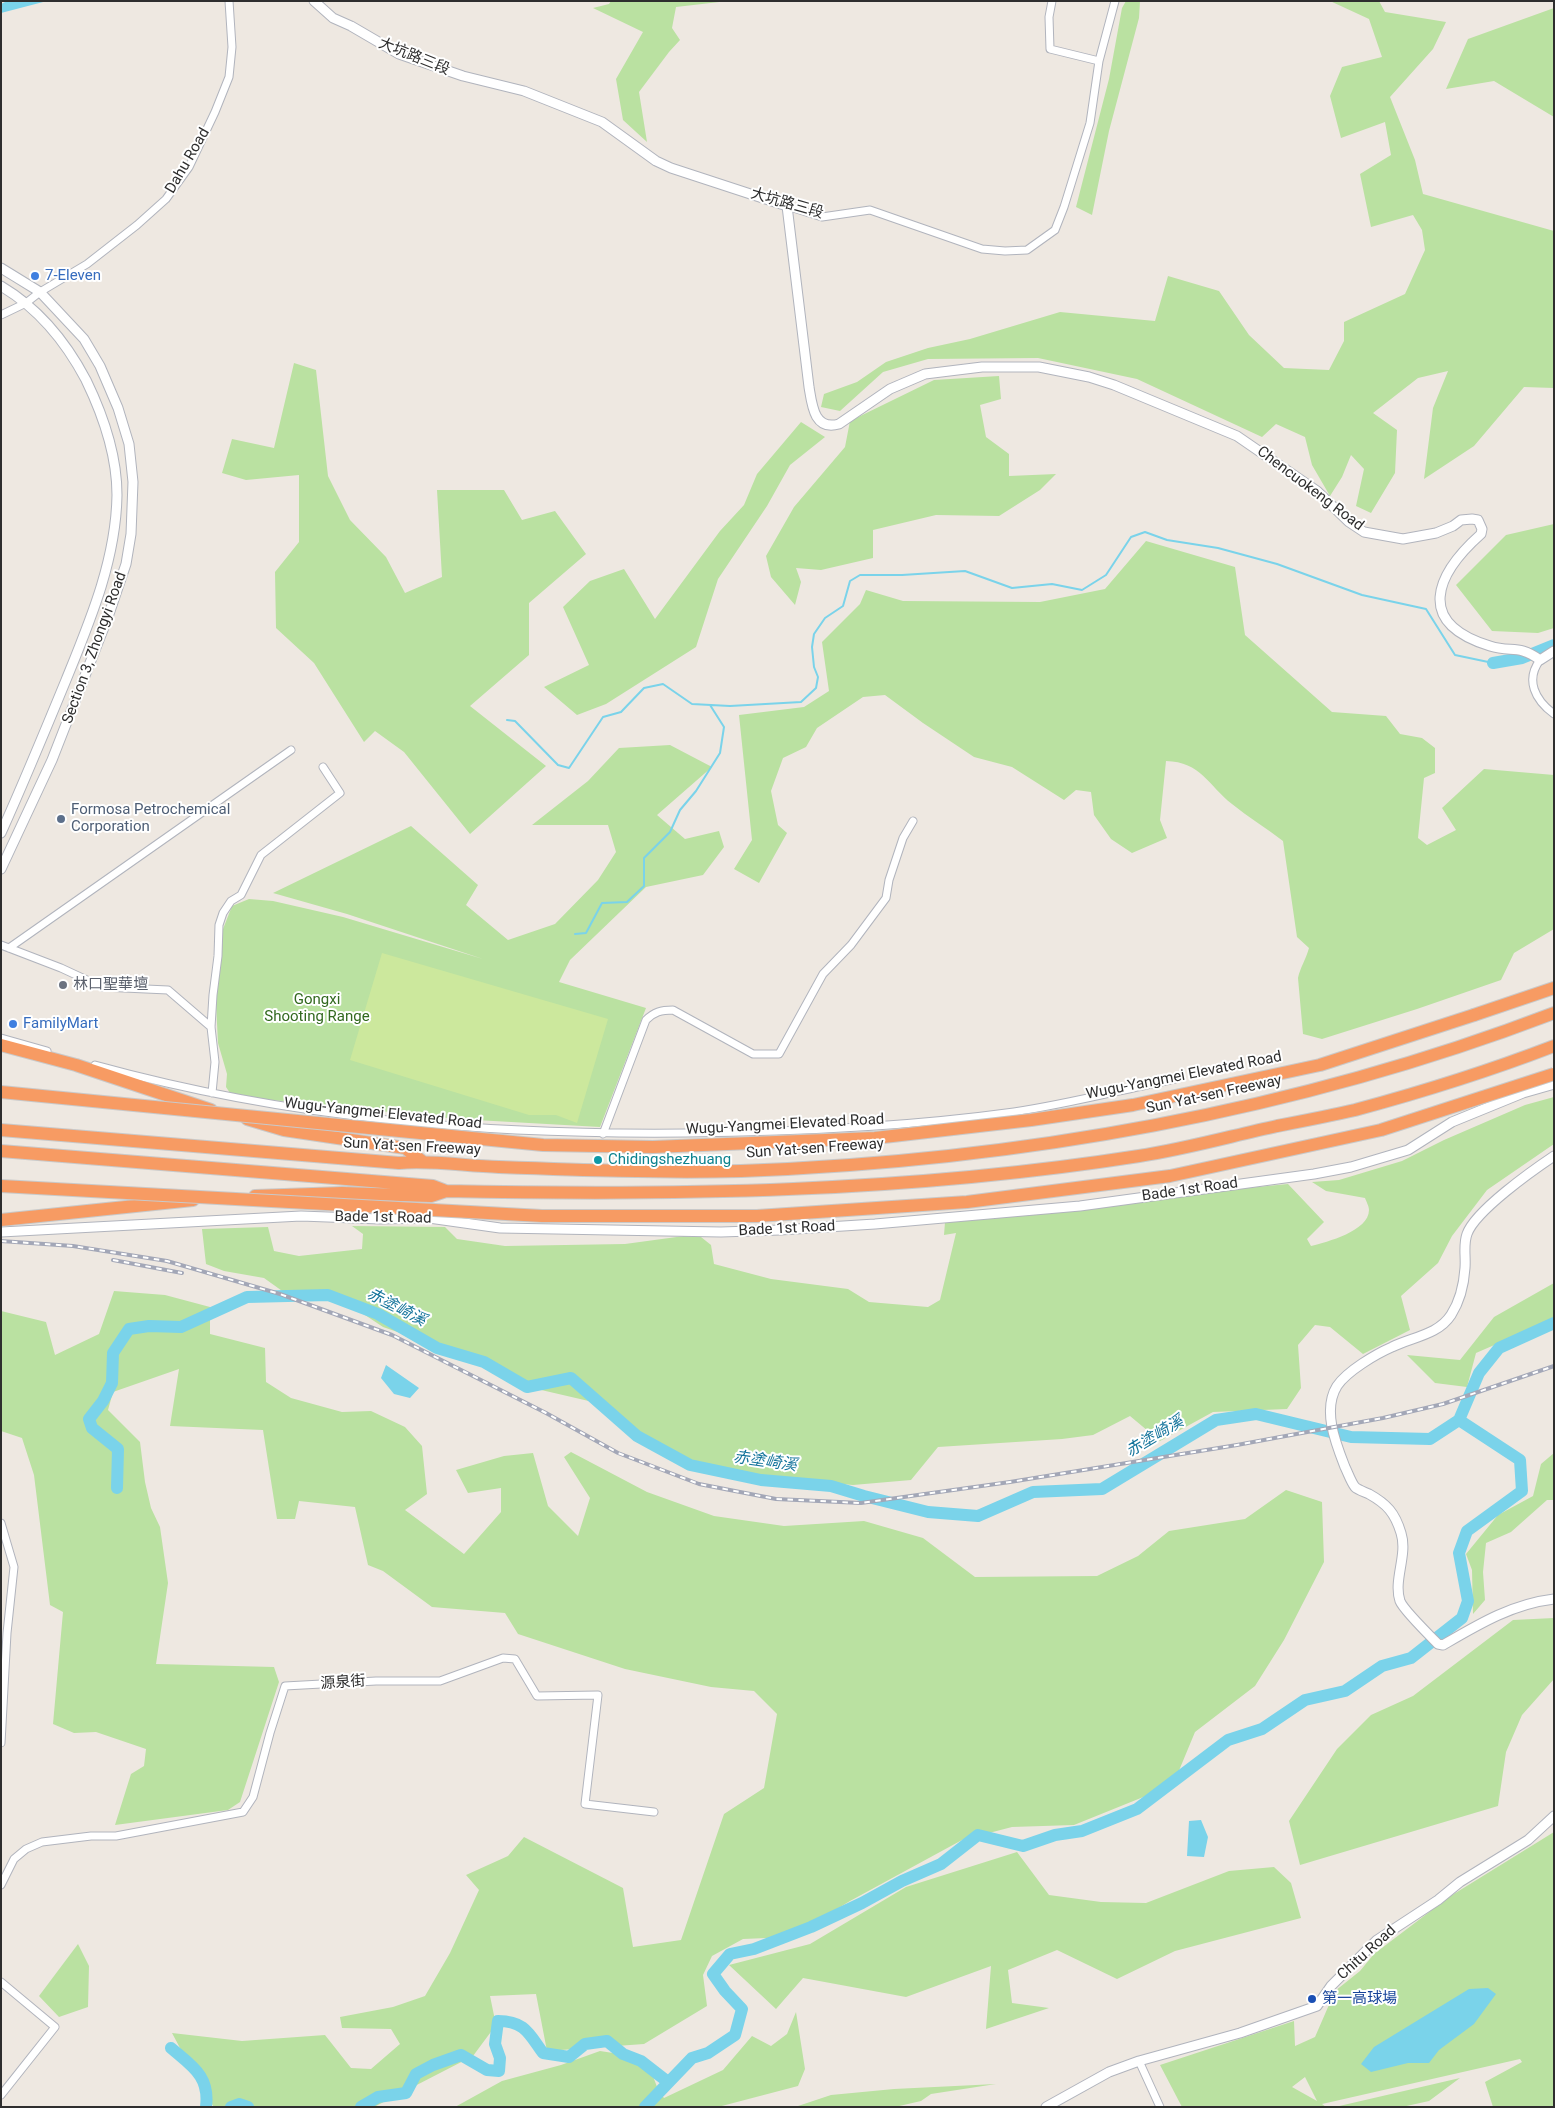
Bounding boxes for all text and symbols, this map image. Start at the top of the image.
street label: 大坑路三段 [376,35,452,79]
street label: Dahu Road [162,125,214,197]
street label: 大坑路三段 [748,185,826,223]
place label: 7-Eleven [45,267,101,285]
marker: 7-Eleven [29,270,41,282]
street label: Chencuokeng Road [1253,443,1367,535]
street label: Section 3, Zhongyi Road [59,570,131,726]
place label: Formosa Petrochemical Corporation [71,801,230,836]
marker: Formosa Petrochemical Corporation [55,813,67,825]
place label: 林口聖華壇 [73,976,148,994]
marker: 林口聖華壇 [57,979,69,991]
park label: Gongxi Shooting Range [264,991,370,1026]
place label: FamilyMart [23,1015,98,1033]
marker: FamilyMart [7,1018,19,1030]
street label: Wugu-Yangmei Elevated Road [1085,1048,1283,1104]
street label: Sun Yat-sen Freeway [1145,1072,1283,1118]
street label: Wugu-Yangmei Elevated Road [283,1095,483,1133]
street label: Wugu-Yangmei Elevated Road [685,1111,885,1139]
street label: Sun Yat-sen Freeway [343,1134,481,1160]
street label: Sun Yat-sen Freeway [746,1135,884,1163]
place label: Chidingshezhuang [608,1151,731,1169]
marker: Chidingshezhuang [592,1154,604,1166]
street label: Bade 1st Road [1141,1174,1239,1206]
street label: Bade 1st Road [334,1208,432,1228]
street label: Bade 1st Road [738,1217,836,1241]
water label: 赤塗崎溪 [363,1285,429,1331]
water label: 赤塗崎溪 [1123,1412,1187,1462]
water label: 赤塗崎溪 [732,1448,798,1476]
street label: 源泉街 [320,1672,366,1694]
street label: Chitu Road [1334,1922,1400,1984]
place label: 第一高球場 [1322,1990,1397,2008]
marker: 第一高球場 [1306,1993,1318,2005]

